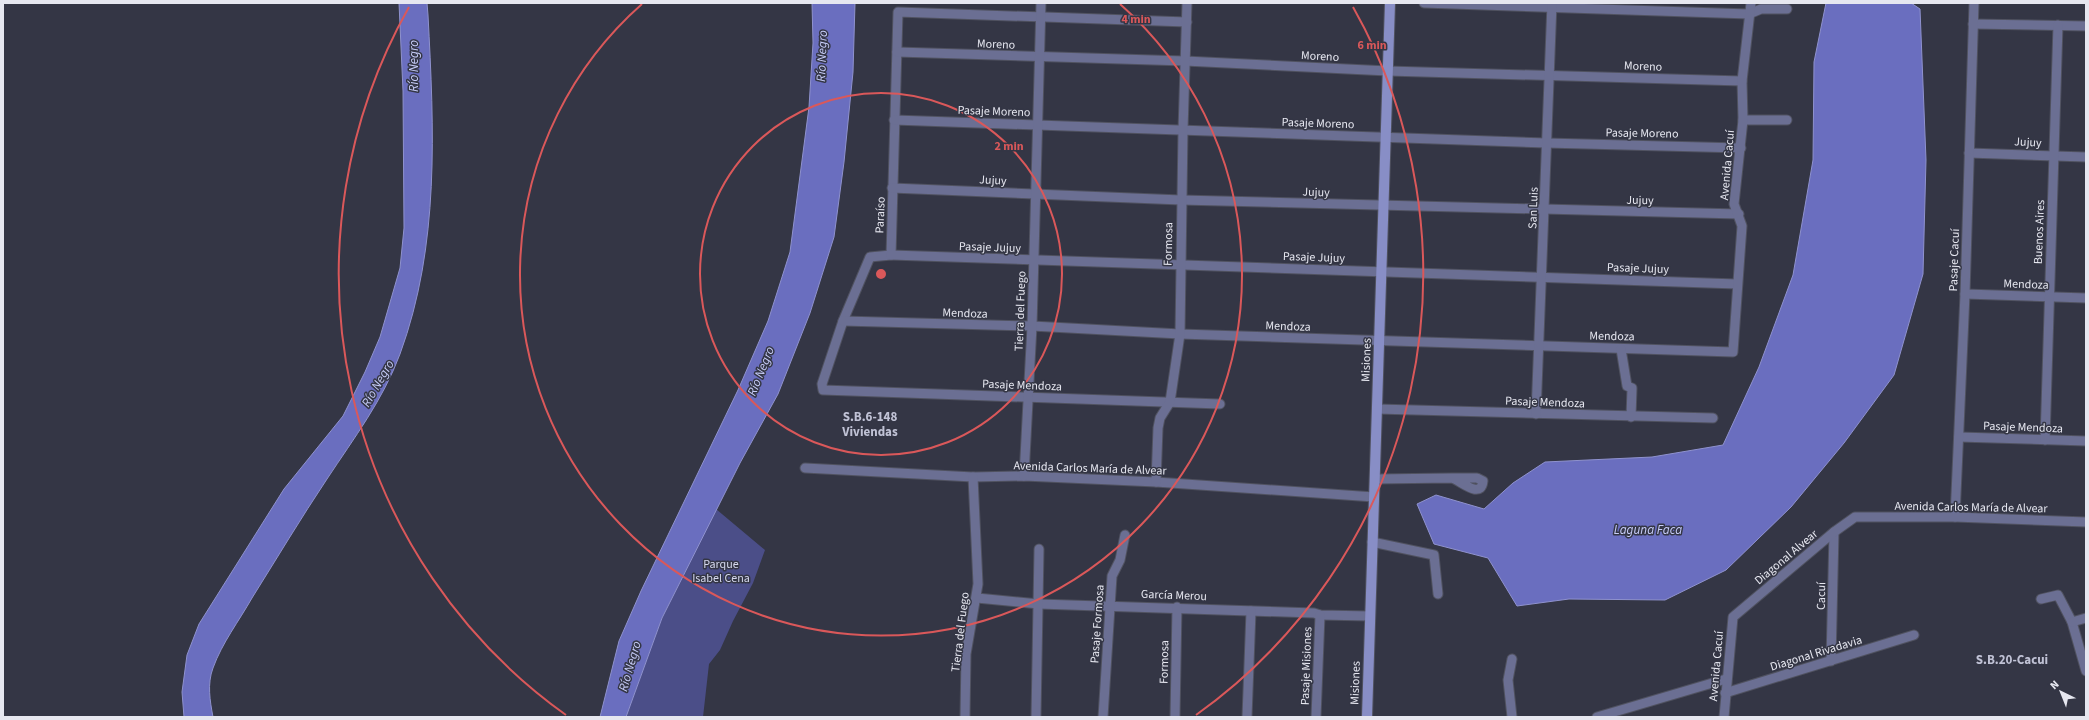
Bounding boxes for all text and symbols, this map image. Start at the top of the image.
text: 4 min [1121,11,1151,28]
water label: Río Negro [812,30,832,82]
street label: Moreno [977,35,1015,54]
text: 6 min [1357,37,1387,54]
water label: Río Negro [405,40,423,92]
street label: Moreno [1300,47,1340,66]
street label: Moreno [1624,57,1662,76]
street label: Pasaje Moreno [957,102,1031,121]
street label: Pasaje Moreno [1281,114,1355,133]
street label: Pasaje Moreno [1605,124,1679,143]
street label: Avenida Cacuí [1716,128,1739,201]
street label: Jujuy [2014,133,2042,152]
text: 2 min [994,138,1024,155]
street label: Jujuy [979,171,1007,190]
street label: Jujuy [1302,184,1330,201]
street label: San Luis [1524,187,1543,229]
street label: Jujuy [1626,192,1654,209]
street label: Paraíso [871,196,890,234]
street label: Buenos Aires [2030,199,2049,265]
street label: Formosa [1160,222,1177,266]
street label: Pasaje Cacuí [1945,227,1964,292]
street label: Pasaje Jujuy [959,238,1022,257]
street label: Pasaje Jujuy [1283,248,1346,267]
street label: Pasaje Jujuy [1607,259,1670,278]
centre of rings [874,267,888,281]
street label: Tierra del Fuego [1011,271,1030,351]
street label: Mendoza [2003,275,2049,294]
street label: Mendoza [942,304,988,323]
street label: Mendoza [1265,317,1311,336]
street label: Mendoza [1589,328,1635,345]
street label: Misiones [1357,338,1376,382]
water label: Río Negro [743,344,779,399]
water label: Río Negro [357,356,399,410]
street label: Pasaje Mendoza [982,376,1062,395]
street label: Pasaje Mendoza [1505,393,1585,412]
district label: S.B.6-148 Viviendas [841,408,898,441]
street label: Pasaje Mendoza [1983,418,2063,437]
street label: Avenida Carlos María de Alvear [1013,457,1168,480]
street label: Avenida Carlos María de Alvear [1894,498,2049,517]
water label: Laguna Faca [1614,521,1682,539]
street label: Diagonal Alvear [1751,525,1822,589]
park label: Parque Isabel Cena [692,556,750,587]
street label: Cacuí [1813,581,1830,610]
street label: Pasaje Formosa [1086,584,1109,664]
street label: García Merou [1141,586,1207,605]
street label: Tierra del Fuego [947,591,974,673]
street label: Pasaje Misiones [1297,627,1316,706]
street label: Avenida Cacuí [1705,629,1728,702]
street label: Diagonal Rivadavia [1768,631,1864,676]
water label: Río Negro [614,639,646,694]
street label: Formosa [1156,640,1173,684]
district label: S.B.20-Cacui [1976,651,2048,669]
street label: Misiones [1346,661,1365,705]
north arrow [2041,672,2081,712]
text: N [2047,677,2062,693]

